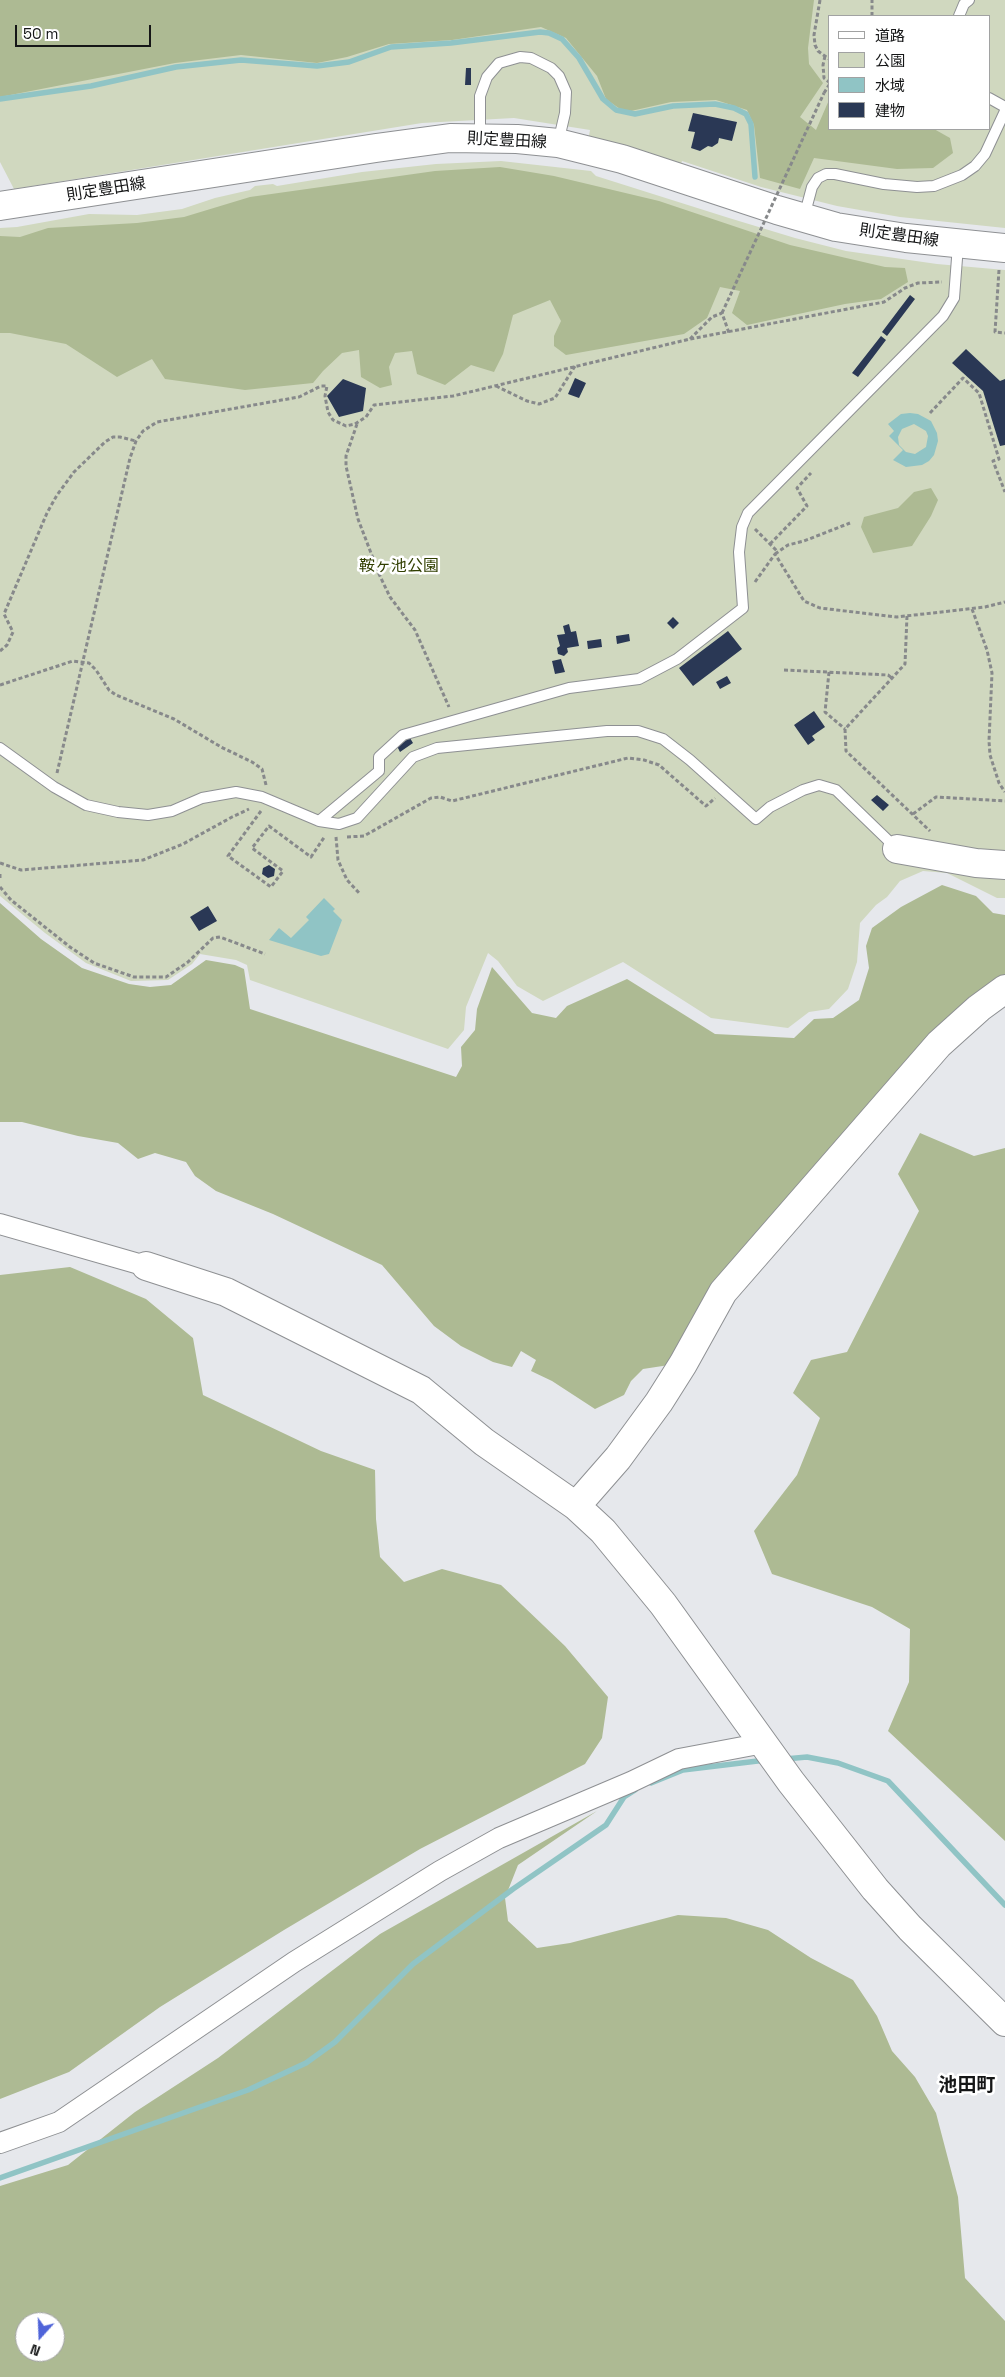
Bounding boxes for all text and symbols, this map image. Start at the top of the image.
scale bar [18,15,154,47]
legend [828,15,990,130]
text: 50 m [23,24,58,43]
text: 道路 [875,26,905,45]
text: 公園 [875,51,905,70]
text: 水域 [875,76,905,95]
text: 建物 [875,101,905,120]
street label: 則定豊田線 [467,129,547,153]
street label: 則定豊田線 [65,174,147,206]
street label: 則定豊田線 [858,221,940,251]
park label: 鞍ヶ池公園 [359,557,439,577]
district label: 池田町 [939,2075,995,2097]
north arrow [15,2312,65,2362]
text: N [28,2340,43,2360]

